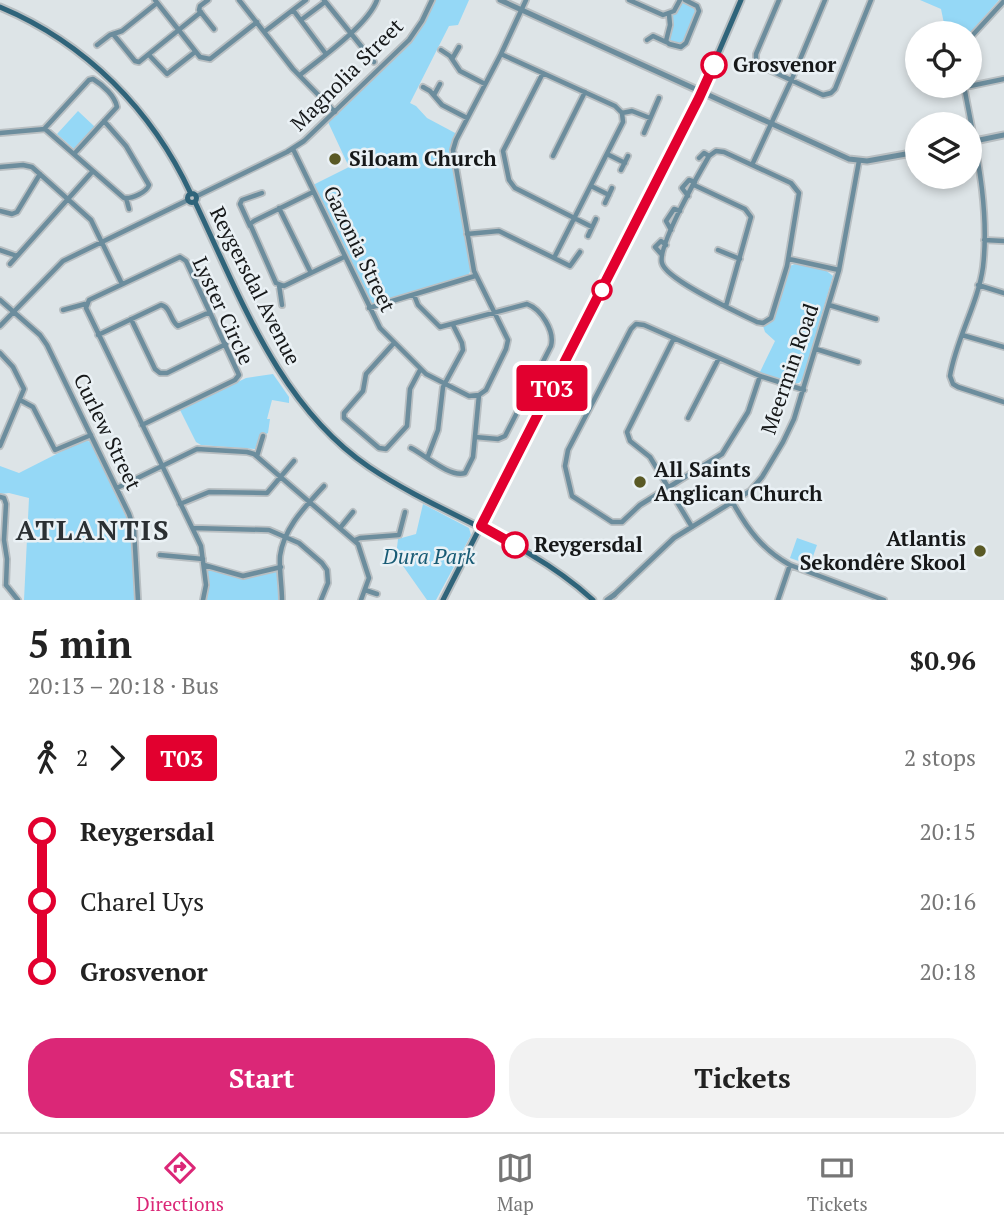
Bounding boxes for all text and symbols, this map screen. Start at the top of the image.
street label: Magnolia Street [284,12,409,137]
map controls [905,21,982,189]
button: locate [905,21,982,98]
place label: Grosvenor [733,50,836,78]
marker: Grosvenor [701,52,727,78]
button: layers [905,112,982,189]
place label: Siloam Church [349,144,497,172]
marker: Siloam Church [327,151,343,167]
street label: Gazonia Street [317,181,403,317]
street label: Reygersdal Avenue [204,202,308,370]
street label: Lyster Circle [187,252,261,369]
unlabelled marker [592,280,612,300]
street label: Meermin Road [754,299,825,438]
line badge: T03 [512,365,592,411]
street label: Curlew Street [67,368,148,495]
text: T03 [530,372,574,404]
place label: All Saints Anglican Church [654,455,823,507]
marker: All Saints Anglican Church [632,474,648,490]
district label: ATLANTIS [15,511,171,548]
place label: Atlantis Sekondêre Skool [800,524,966,576]
place label: Reygersdal [534,530,643,558]
marker: Reygersdal [502,532,528,558]
park label: Dura Park [382,542,476,570]
marker: Atlantis Sekondêre Skool [972,543,988,559]
text: 5 min [28,619,132,669]
text: $0.96 [910,643,976,677]
text: 20:13 – 20:18 · Bus [28,670,219,701]
icon: walk [28,739,66,777]
icon: forward [98,739,136,777]
text: 2 [76,742,88,773]
text: T03 [160,742,203,774]
text: 2 stops [904,742,976,773]
text: Reygersdal [80,814,215,848]
text: 20:15 [919,816,976,847]
text: Charel Uys [80,884,204,918]
text: 20:16 [919,886,976,917]
text: Grosvenor [80,954,208,988]
text: 20:18 [919,956,976,987]
button: Start [28,1038,495,1118]
button: Tickets [509,1038,976,1118]
tab: Directions [136,1149,224,1216]
tab: Map [496,1149,534,1216]
tab: Tickets [807,1149,868,1216]

